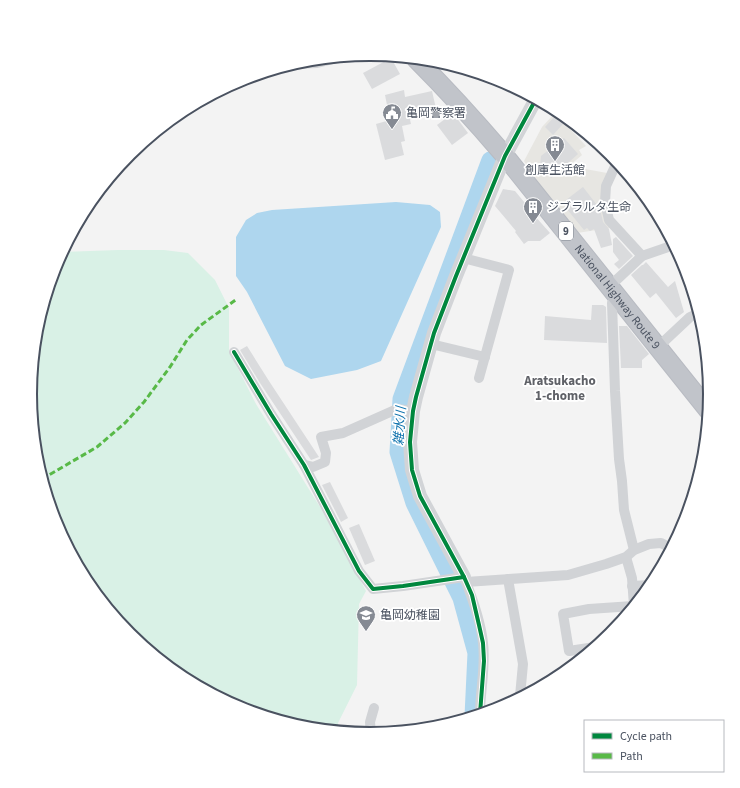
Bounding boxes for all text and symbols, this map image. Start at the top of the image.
public building icon: 亀岡警察署 [381,102,403,130]
place label: 亀岡警察署 [406,105,466,122]
building icon: 創庫生活館 [544,134,566,162]
place label: 創庫生活館 [525,162,585,179]
building icon: ジブラルタ生命 [522,196,544,224]
place label: ジブラルタ生命 [547,199,631,216]
road number: 9 [559,222,573,240]
street label: National Highway Route 9 [570,241,664,353]
district label: Aratsukacho 1-chome [523,372,596,405]
water label: 雑水川 [390,404,410,446]
school or university icon: 亀岡幼稚園 [355,604,377,632]
place label: 亀岡幼稚園 [380,607,440,624]
legend [584,720,724,772]
text: Cycle path [620,728,672,745]
text: Path [620,748,643,765]

